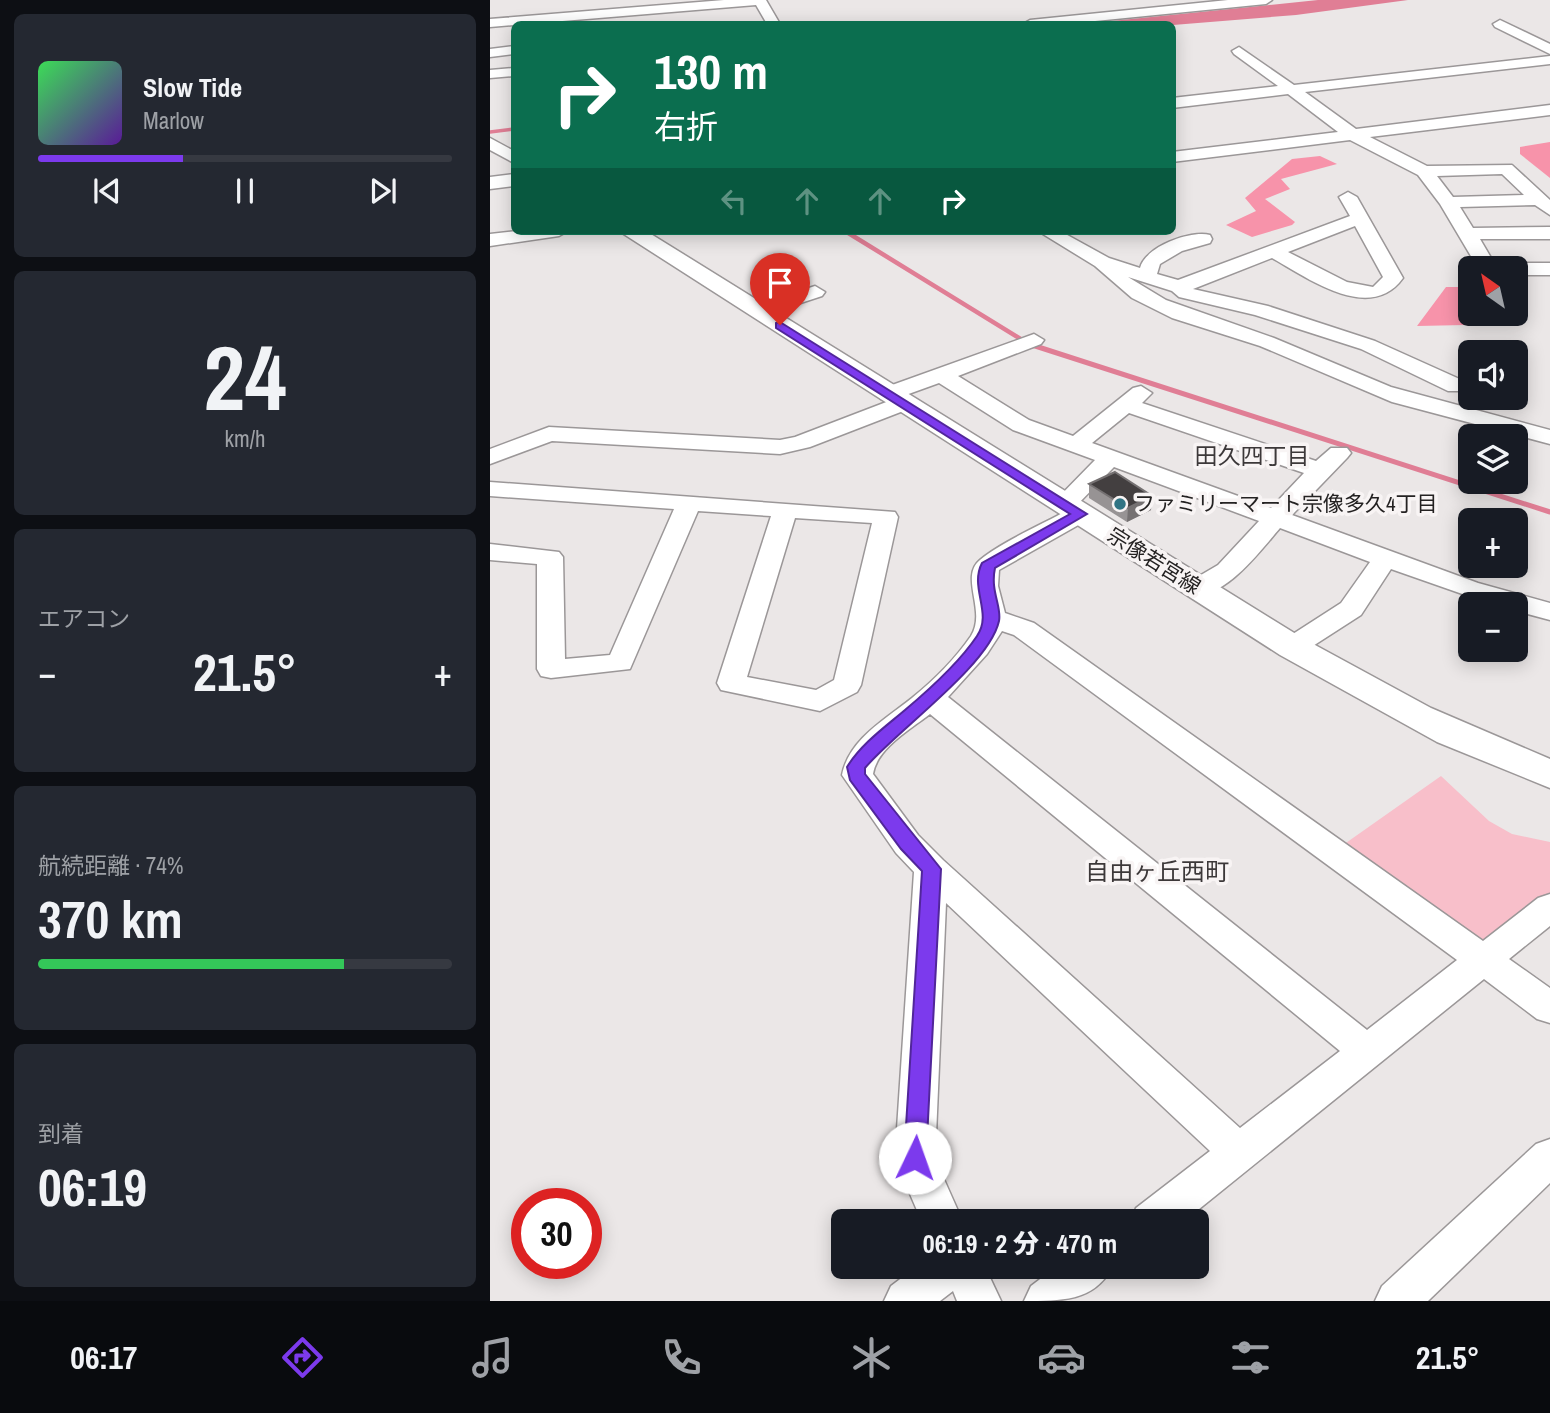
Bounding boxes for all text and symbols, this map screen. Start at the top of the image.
text: 130 m [654,38,768,104]
icon: right [539,49,630,140]
text: Slow Tide [143,70,242,105]
text: Marlow [143,105,204,136]
text: 右折 [654,105,718,148]
icon: previous [88,172,126,210]
icon: pause [226,172,264,210]
icon: next [364,172,402,210]
icon: left [715,182,753,220]
icon: ahead [788,182,826,220]
icon: ahead [861,182,899,220]
icon: right [934,182,972,220]
pin [750,253,810,325]
north arrow [1458,256,1528,326]
map controls [1458,256,1528,662]
icon: arrive [761,264,799,302]
text: 24 [204,316,287,438]
button: sound [1458,340,1528,410]
text: km/h [225,423,265,454]
button: layers [1458,424,1528,494]
district label: 田久四丁目 [1195,440,1310,471]
place label: ファミリーマート宗像多久4丁目 [1134,489,1438,518]
marker: ファミリーマート宗像多久4丁目 [1112,496,1128,512]
button: + [1458,508,1528,578]
street label: 宗像若宮線 [1102,520,1206,601]
button: − [1458,592,1528,662]
text: エアコン [38,603,130,634]
text: 21.5° [193,637,297,707]
text: − [38,647,56,698]
text: + [434,647,452,698]
text: 航続距離 · 74% [38,850,183,881]
district label: 自由ヶ丘西町 [1085,855,1229,887]
text: 370 km [38,884,183,954]
text: 到着 [38,1118,84,1149]
position arrow [878,1121,952,1195]
text: 06:19 [38,1152,147,1222]
speed limit sign: 30 [511,1188,602,1279]
text: 06:19 · 2 分 · 470 m [923,1226,1117,1261]
icon: directions [278,1333,327,1382]
icon: music [468,1333,517,1382]
icon: phone [657,1333,706,1382]
icon: climate [847,1333,896,1382]
icon: car [1037,1333,1086,1382]
icon: filters [1226,1333,1275,1382]
text: 06:17 [70,1336,137,1379]
text: 21.5° [1416,1336,1480,1379]

